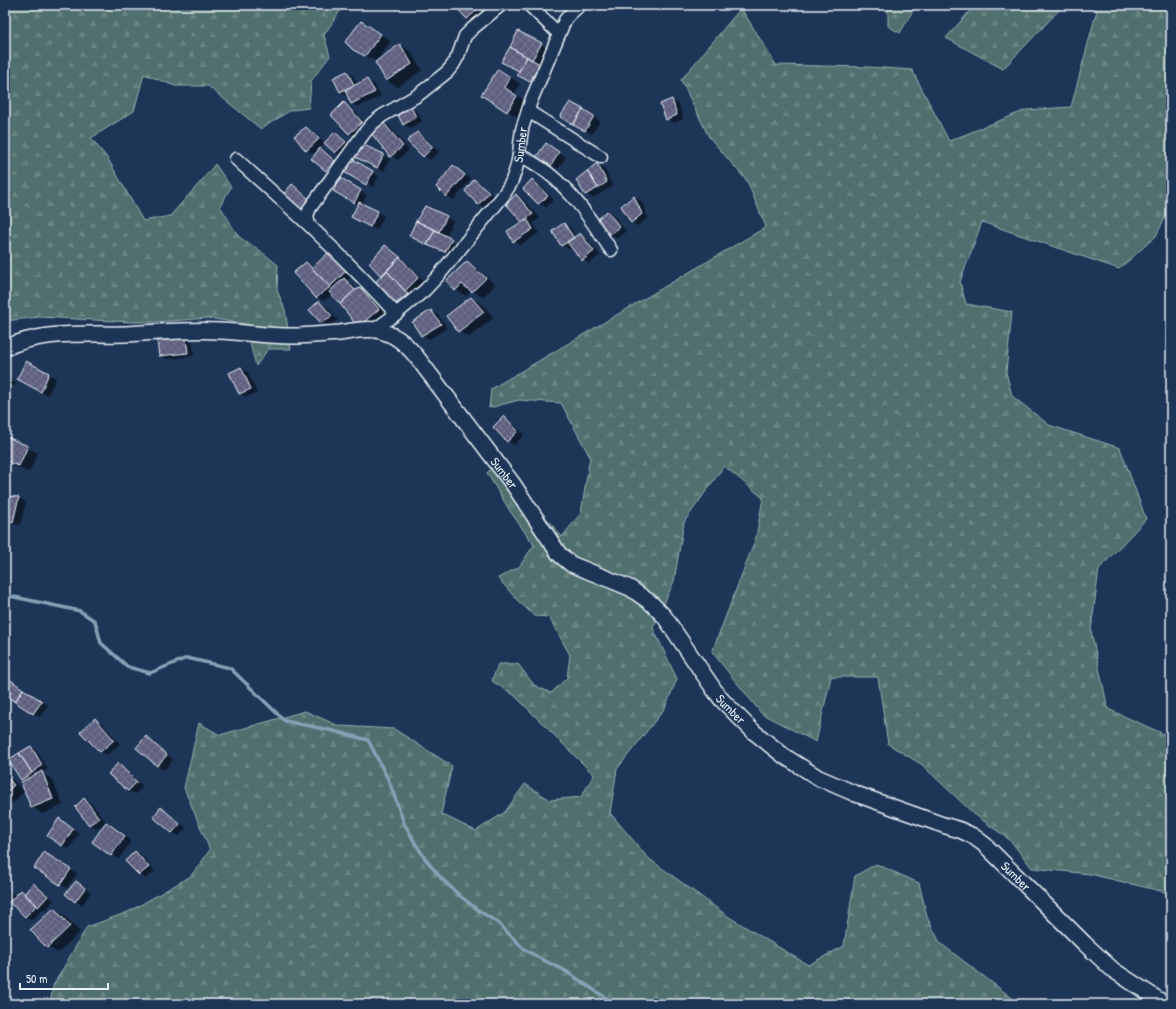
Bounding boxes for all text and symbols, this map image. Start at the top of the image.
street label: Sumber [509,126,531,164]
street label: Sumber [487,453,523,492]
street label: Sumber [712,690,750,728]
street label: Sumber [997,857,1035,895]
scale bar [20,965,108,991]
text: 50 m [26,970,47,987]

